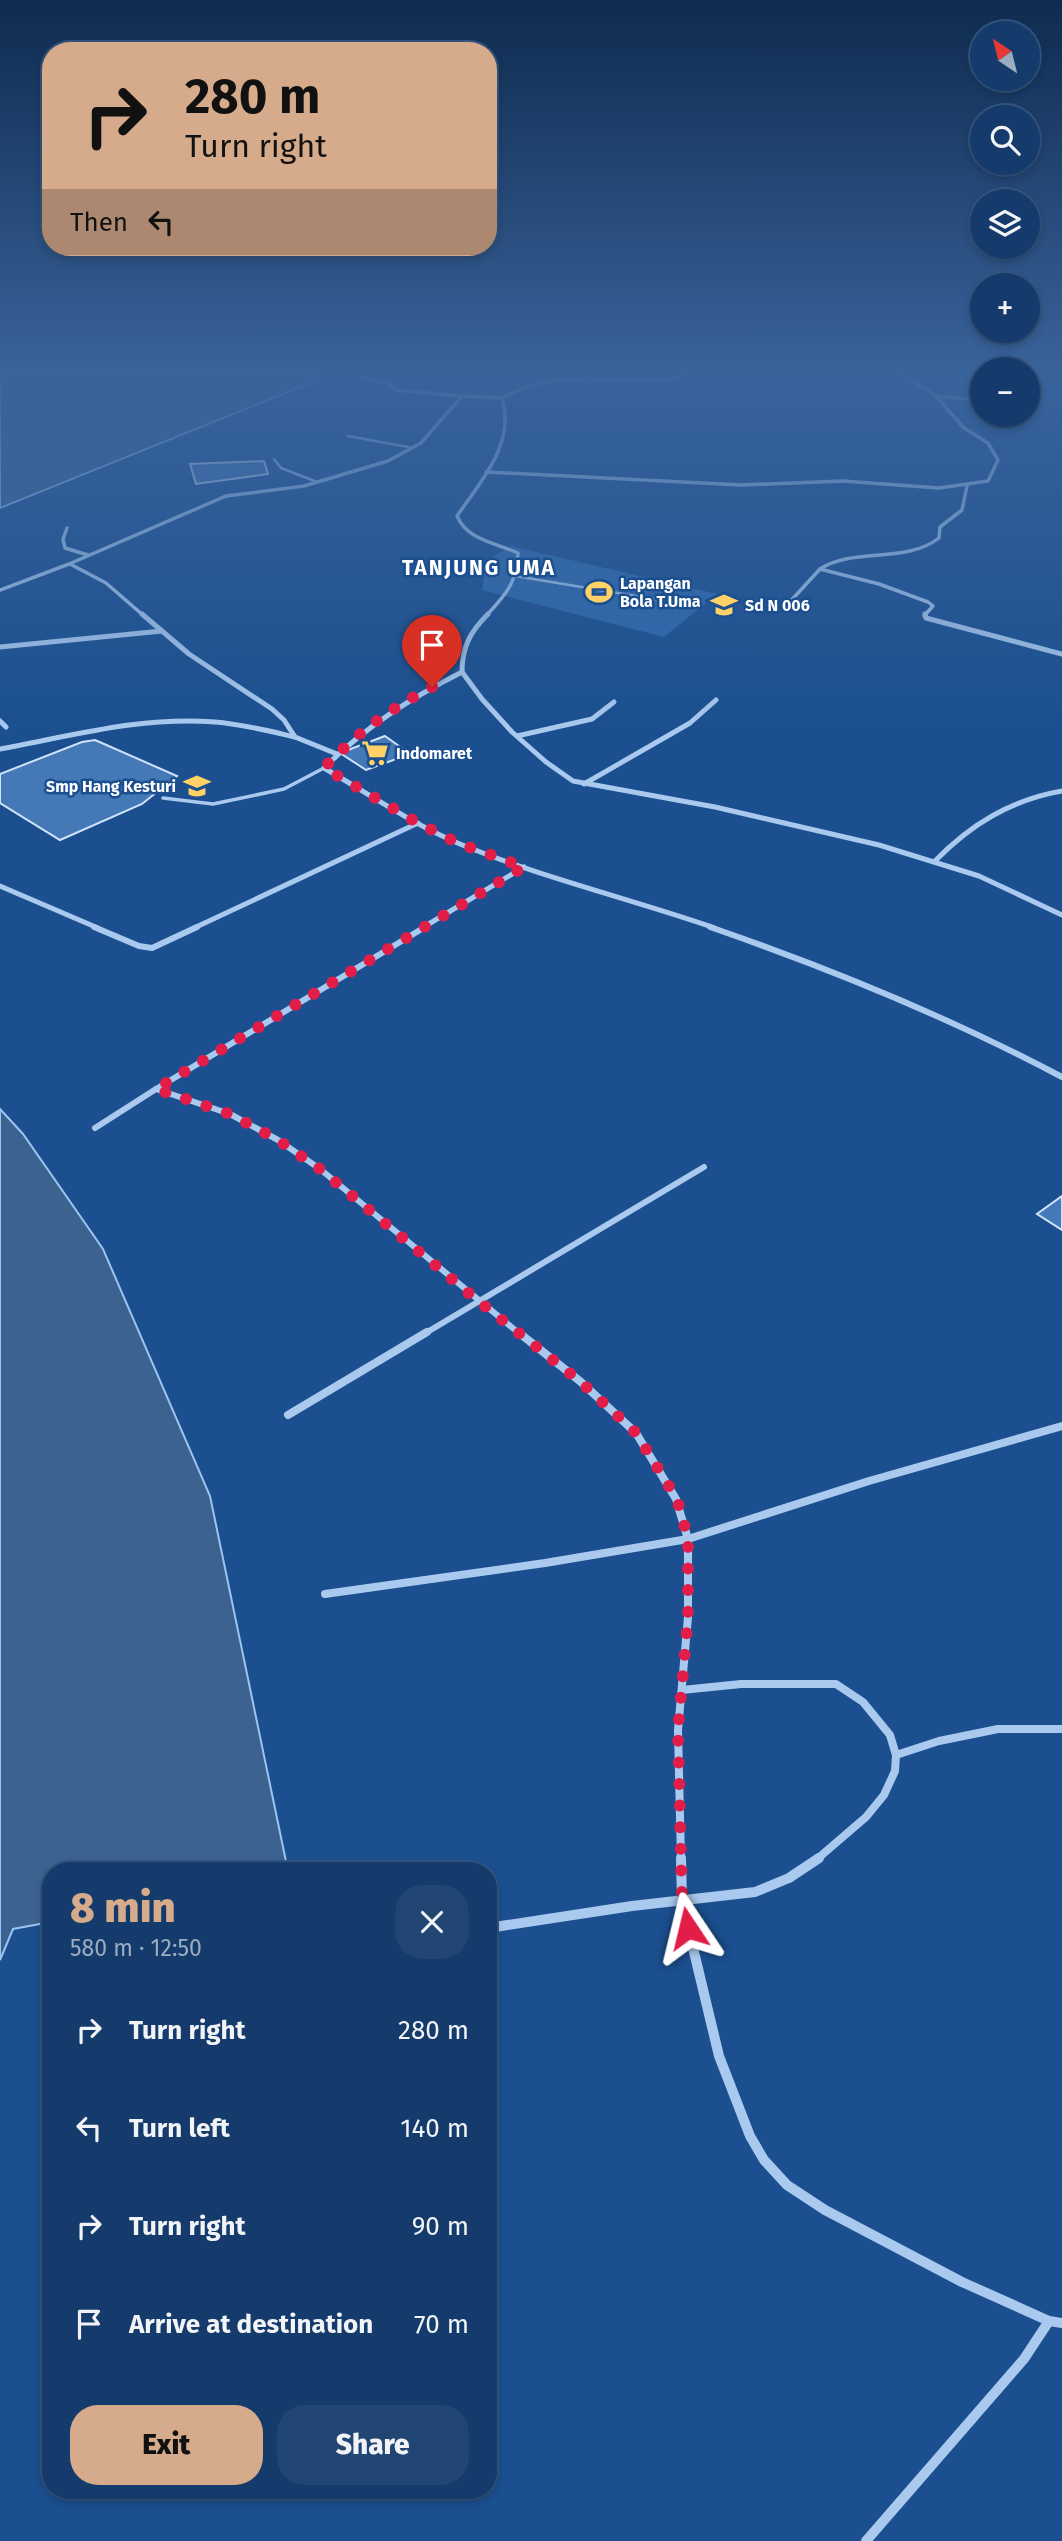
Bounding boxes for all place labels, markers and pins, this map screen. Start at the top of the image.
place label: Lapangan Bola T.Uma [620,574,701,611]
sports icon: Lapangan Bola T.Uma [584,577,614,607]
school or university icon: Sd N 006 [709,590,739,620]
place label: Sd N 006 [745,596,810,615]
pin [402,615,462,687]
supermarket icon: Indomaret [360,738,390,768]
place label: Indomaret [396,744,473,763]
school or university icon: Smp Hang Kesturi [182,771,212,801]
place label: Smp Hang Kesturi [46,777,176,796]

